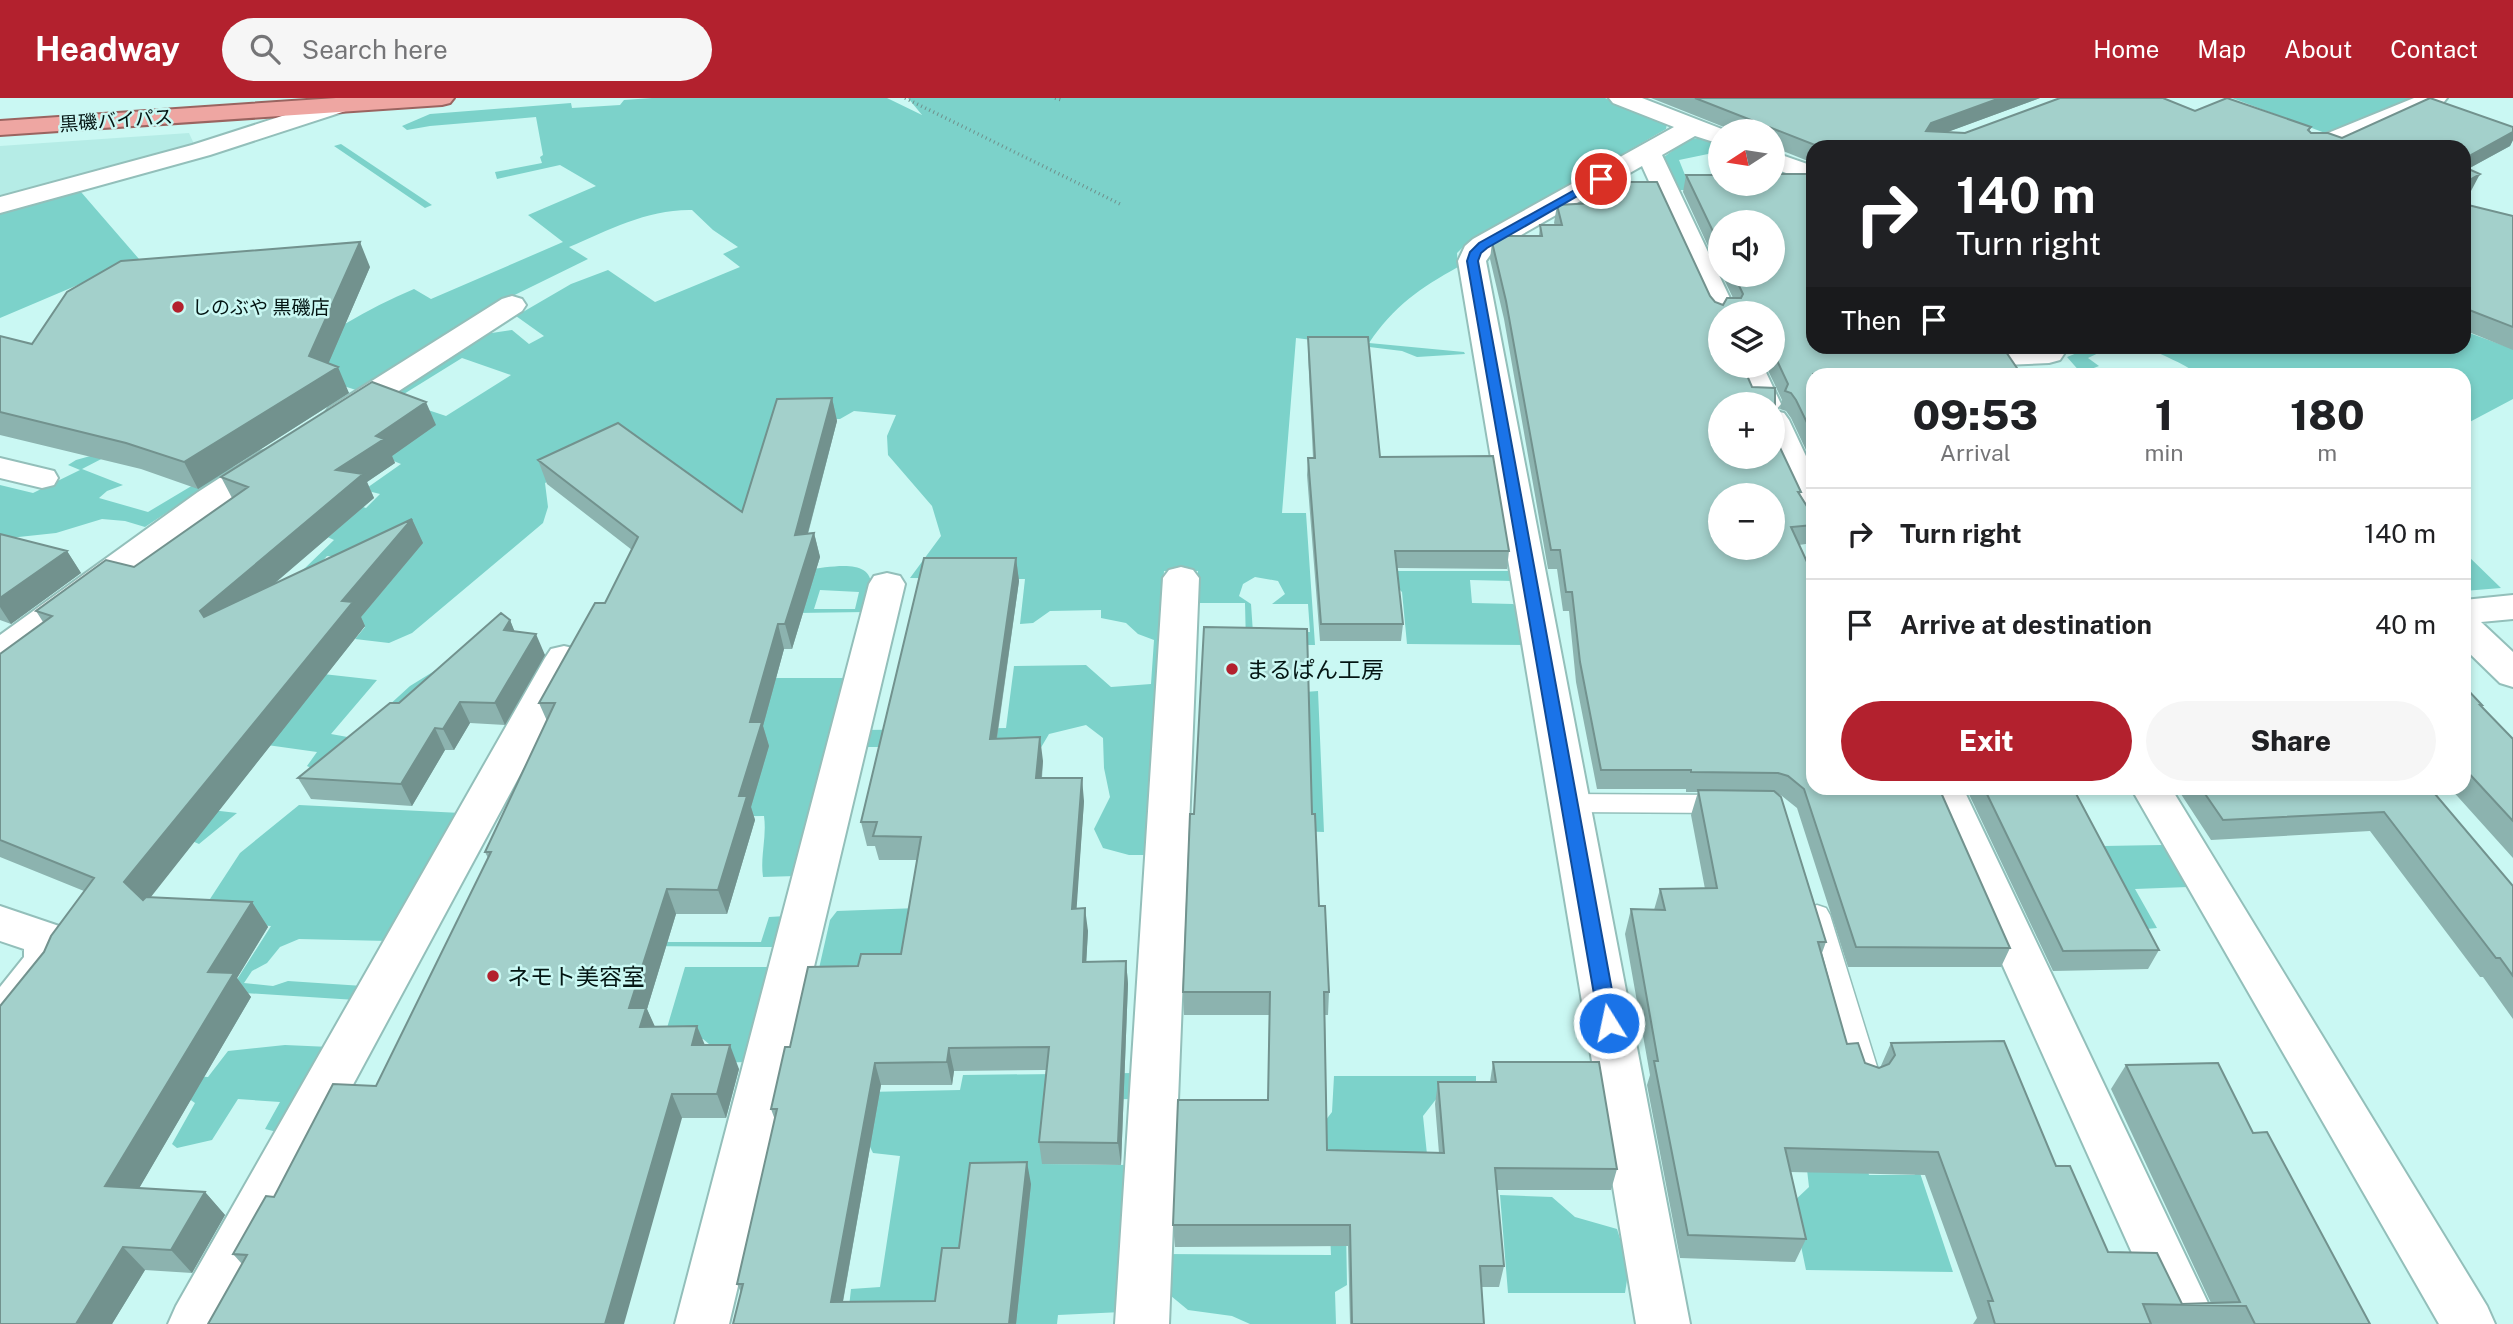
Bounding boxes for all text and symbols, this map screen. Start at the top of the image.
search box [222,18,712,81]
text: Headway [35,30,180,68]
icon: search [246,30,284,68]
text: Search here [302,34,448,65]
text: Home [2093,35,2159,63]
text: Map [2197,35,2246,63]
text: About [2284,35,2352,63]
text: Contact [2390,35,2478,63]
street label: 黒磯バイパス [59,105,173,135]
north arrow [1708,119,1785,196]
map controls [1708,119,1785,560]
pin [1571,149,1631,209]
icon: arrive [1582,160,1620,198]
text: 140 m [1956,166,2096,224]
icon: right [1841,168,1932,259]
button: sound [1708,210,1785,287]
text: Turn right [1956,225,2101,262]
place label: しのぶや 黒磯店 [192,296,330,318]
marker: しのぶや 黒磯店 [170,299,186,315]
button: layers [1708,301,1785,378]
icon: arrive [1915,301,1953,339]
text: Then [1841,305,1901,336]
text: 09:53 [1912,390,2038,439]
text: 1 [2155,390,2173,439]
text: 180 [2290,390,2365,439]
button: + [1708,392,1785,469]
text: Arrival [1940,439,2011,466]
text: min [2145,439,2184,466]
text: m [2317,439,2337,466]
button: − [1708,483,1785,560]
icon: right [1841,515,1879,553]
text: Turn right [1900,518,2022,549]
text: 140 m [2364,518,2436,549]
icon: arrive [1841,606,1879,644]
text: Arrive at destination [1900,609,2152,640]
text: 40 m [2375,609,2436,640]
place label: まるぱん工房 [1246,656,1384,683]
marker: まるぱん工房 [1224,661,1240,677]
button: Exit [1841,701,2132,781]
button: Share [2146,701,2436,781]
place label: ネモト美容室 [507,963,645,990]
marker: ネモト美容室 [485,968,501,984]
position arrow [1572,986,1646,1060]

